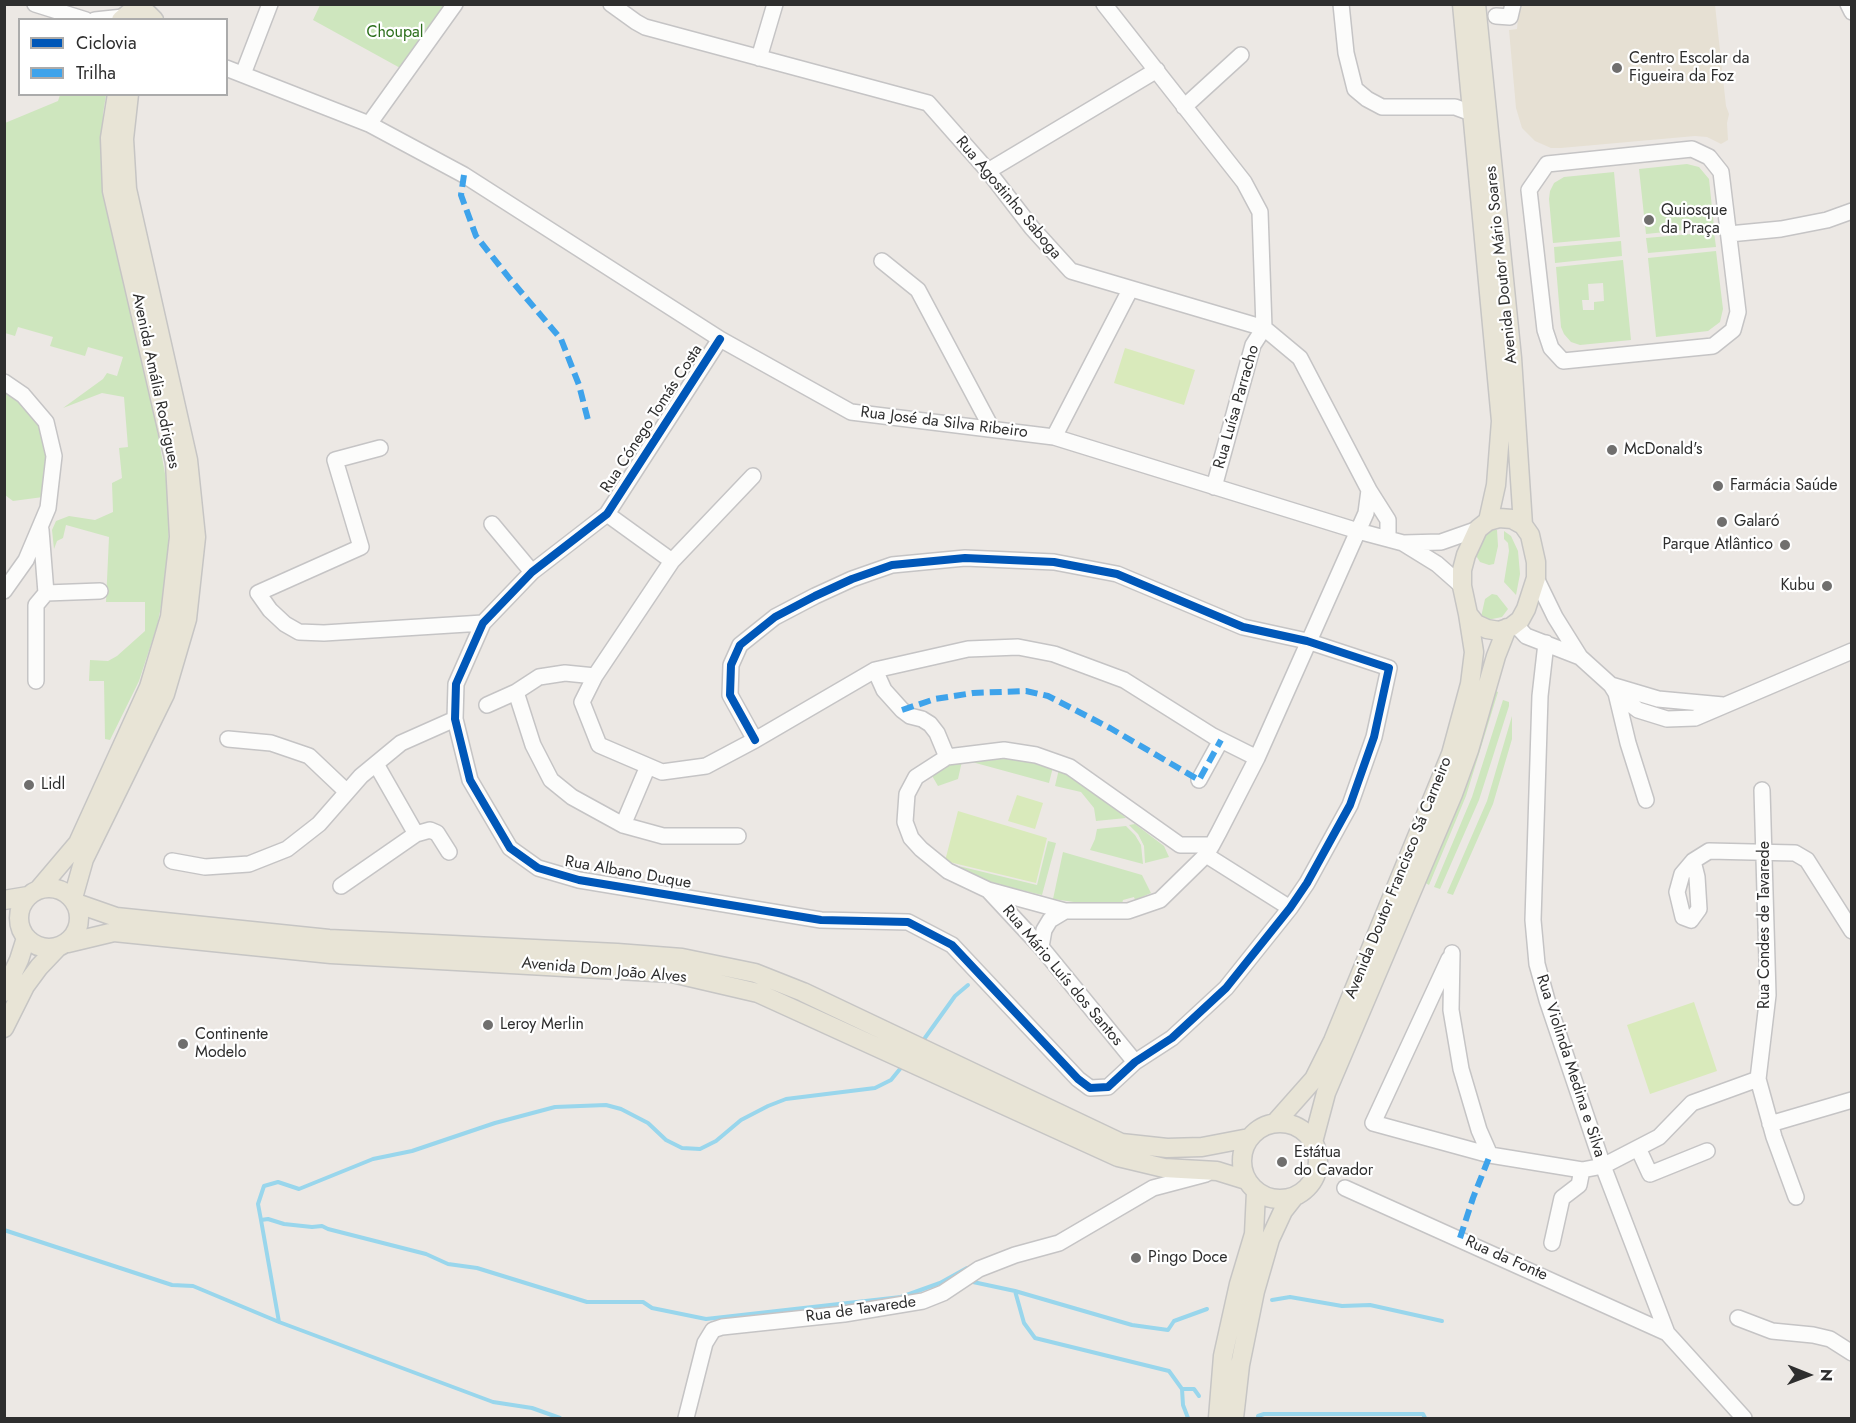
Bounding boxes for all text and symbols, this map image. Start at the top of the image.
legend [18,18,228,96]
park label: Choupal [367,23,423,43]
text: Ciclovia [76,30,137,56]
place label: Centro Escolar da Figueira da Foz [1629,49,1749,87]
text: Trilha [76,60,116,86]
marker: Centro Escolar da Figueira da Foz [1610,61,1624,75]
street label: Rua Agostinho Saboga [951,133,1065,263]
street label: Avenida Doutor Mário Soares [1482,165,1522,365]
place label: Quiosque da Praça [1661,201,1727,239]
marker: Quiosque da Praça [1642,213,1656,227]
street label: Avenida Amália Rodrigues [127,292,183,470]
street label: Rua Cónego Tomás Costa [597,341,707,497]
street label: Rua Luísa Parracho [1210,343,1264,471]
street label: Rua José da Silva Ribeiro [859,403,1029,443]
place label: McDonald's [1624,440,1703,460]
marker: McDonald's [1605,443,1619,457]
place label: Farmácia Saúde [1730,476,1837,496]
marker: Farmácia Saúde [1711,479,1725,493]
place label: Galaró [1734,512,1779,532]
marker: Galaró [1715,515,1729,529]
place label: Parque Atlântico [1663,535,1773,555]
marker: Parque Atlântico [1778,538,1792,552]
place label: Kubu [1781,576,1815,596]
marker: Kubu [1820,579,1834,593]
street label: Avenida Doutor Francisco Sá Carneiro [1342,754,1456,1002]
place label: Lidl [41,775,65,795]
marker: Lidl [22,778,36,792]
street label: Rua Condes de Tavarede [1755,841,1775,1009]
street label: Rua Albano Duque [563,852,693,894]
street label: Rua Mário Luís dos Santos [998,902,1126,1050]
street label: Avenida Dom João Alves [521,954,687,988]
street label: Rua Violinda Medina e Silva [1531,972,1609,1160]
place label: Leroy Merlin [500,1015,584,1035]
marker: Leroy Merlin [481,1018,495,1032]
place label: Continente Modelo [195,1025,268,1063]
marker: Continente Modelo [176,1037,190,1051]
place label: Estátua do Cavador [1294,1143,1373,1181]
marker: Estátua do Cavador [1275,1155,1289,1169]
street label: Rua da Fonte [1462,1232,1550,1286]
place label: Pingo Doce [1148,1248,1227,1268]
marker: Pingo Doce [1129,1251,1143,1265]
street label: Rua de Tavarede [805,1293,917,1327]
north arrow [1778,1345,1838,1405]
text: N [1815,1369,1838,1382]

